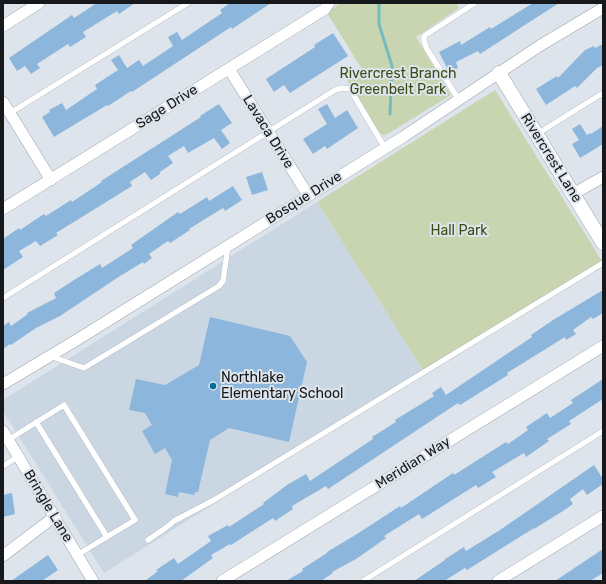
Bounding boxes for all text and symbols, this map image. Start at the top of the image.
park label: Rivercrest Branch Greenbelt Park [340,66,456,98]
street label: Sage Drive [133,81,201,133]
street label: Lavaca Drive [239,92,297,172]
street label: Rivercrest Lane [517,110,585,206]
street label: Bosque Drive [263,168,345,228]
park label: Hall Park [430,223,488,239]
place label: Northlake Elementary School [221,370,344,402]
marker: Northlake Elementary School [208,381,218,391]
street label: Meridian Way [372,433,454,493]
street label: Bringle Lane [20,467,76,545]

